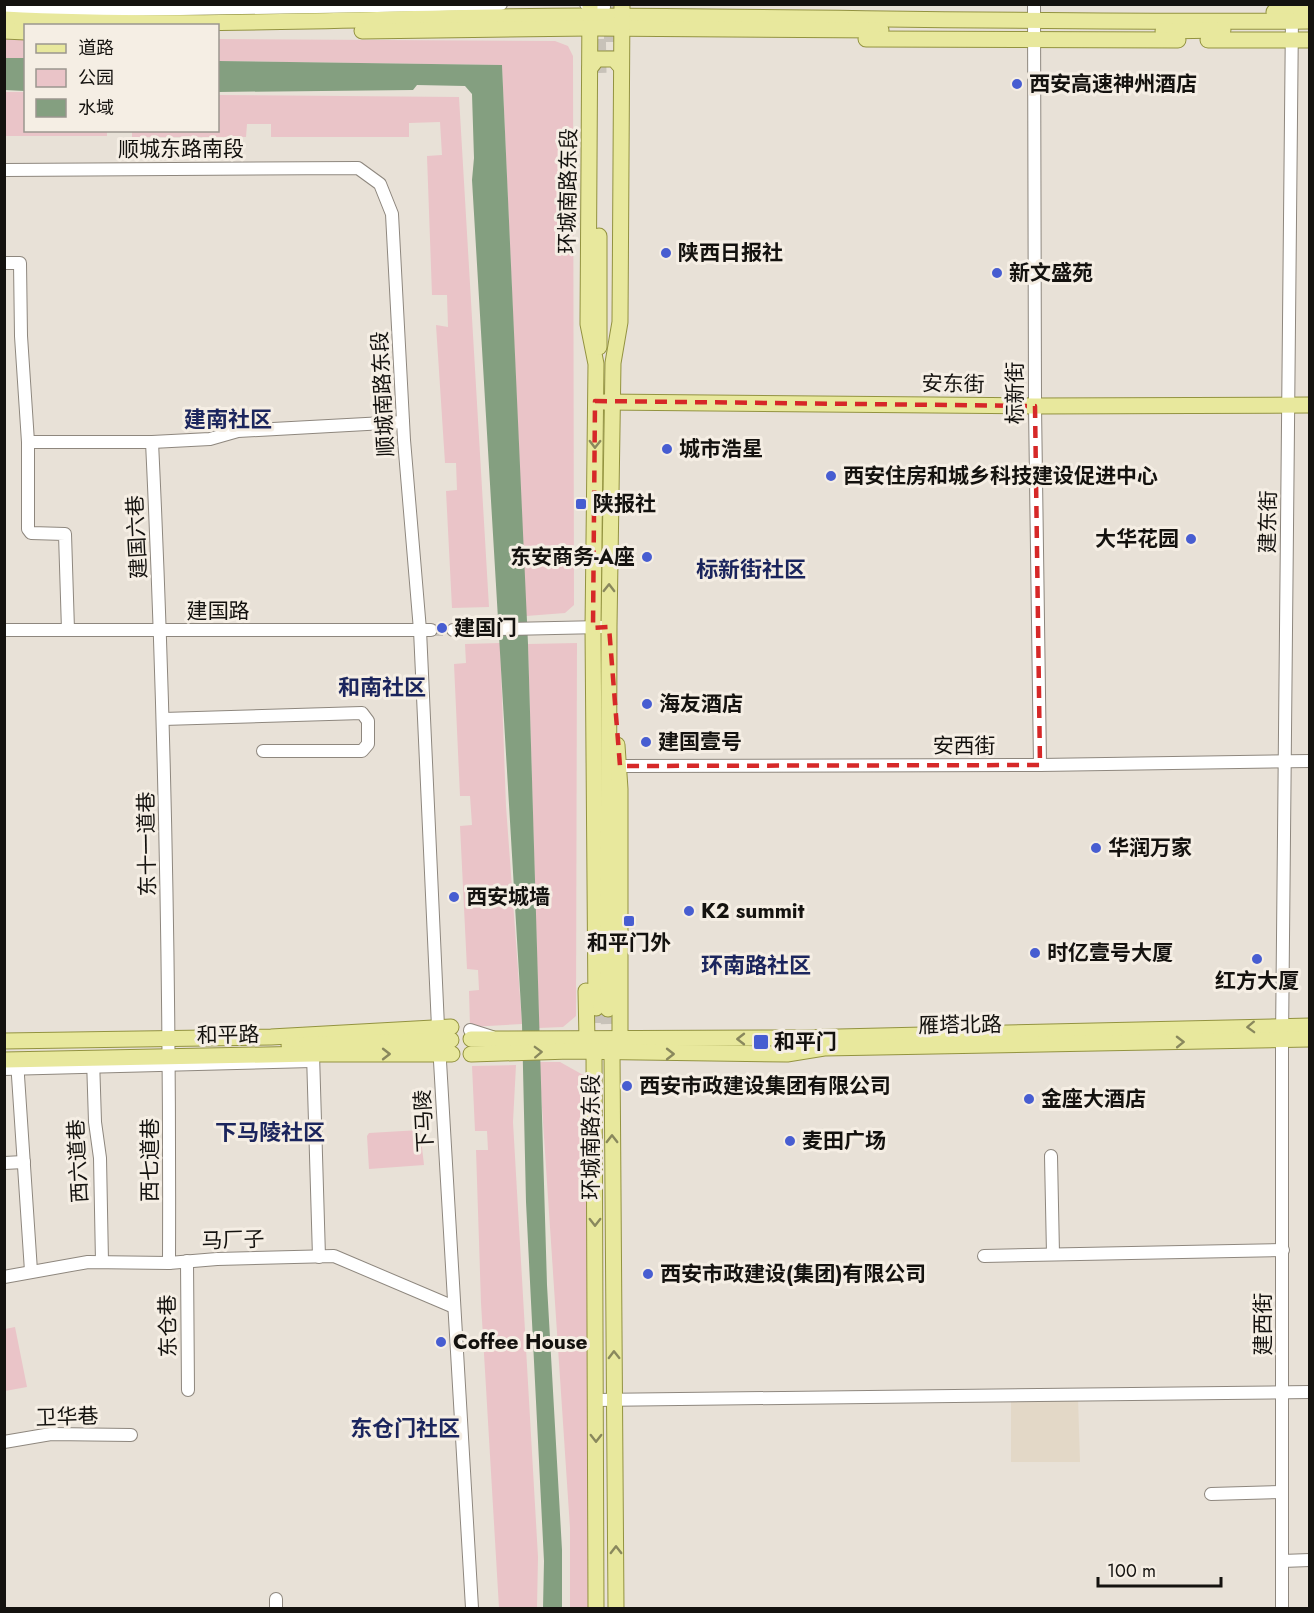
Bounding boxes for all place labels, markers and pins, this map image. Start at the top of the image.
place label: 西安高速神州酒店 [1029,69,1197,99]
marker: 西安高速神州酒店 [1010,77,1024,91]
place label: 陕西日报社 [678,238,783,268]
marker: 陕西日报社 [659,246,673,260]
place label: 新文盛苑 [1009,258,1093,288]
marker: 新文盛苑 [990,266,1004,280]
place label: 城市浩星 [679,434,763,464]
marker: 城市浩星 [660,442,674,456]
place label: 西安住房和城乡科技建设促进中心 [843,461,1158,491]
marker: 西安住房和城乡科技建设促进中心 [824,469,838,483]
place label: 陕报社 [593,489,656,519]
marker: 陕报社 [574,497,588,511]
place label: 大华花园 [1095,524,1179,554]
marker: 大华花园 [1184,532,1198,546]
place label: 东安商务-A座 [510,542,635,572]
marker: 东安商务-A座 [640,550,654,564]
place label: 建国门 [454,613,517,643]
marker: 建国门 [435,621,449,635]
place label: 海友酒店 [659,689,743,719]
marker: 海友酒店 [640,697,654,711]
place label: 建国壹号 [658,727,742,757]
marker: 建国壹号 [639,735,653,749]
place label: 华润万家 [1108,833,1192,863]
marker: 华润万家 [1089,841,1103,855]
place label: 西安城墙 [466,882,550,912]
marker: 西安城墙 [447,890,461,904]
place label: K2 summit [701,896,805,926]
marker: K2 summit [682,904,696,918]
marker: 和平门外 [622,914,636,928]
place label: 和平门外 [587,928,671,958]
place label: 时亿壹号大厦 [1047,938,1173,968]
marker: 时亿壹号大厦 [1028,946,1042,960]
marker: 红方大厦 [1250,952,1264,966]
place label: 红方大厦 [1215,966,1299,996]
place label: 和平门 [774,1027,837,1057]
marker: 和平门 [752,1033,770,1051]
place label: 西安市政建设集团有限公司 [639,1071,891,1101]
marker: 西安市政建设集团有限公司 [620,1079,634,1093]
place label: 金座大酒店 [1041,1084,1146,1114]
marker: 金座大酒店 [1022,1092,1036,1106]
place label: 麦田广场 [802,1126,886,1156]
marker: 麦田广场 [783,1134,797,1148]
place label: 西安市政建设(集团)有限公司 [660,1259,926,1289]
marker: 西安市政建设(集团)有限公司 [641,1267,655,1281]
place label: Coffee House [453,1327,588,1357]
marker: Coffee House [434,1335,448,1349]

